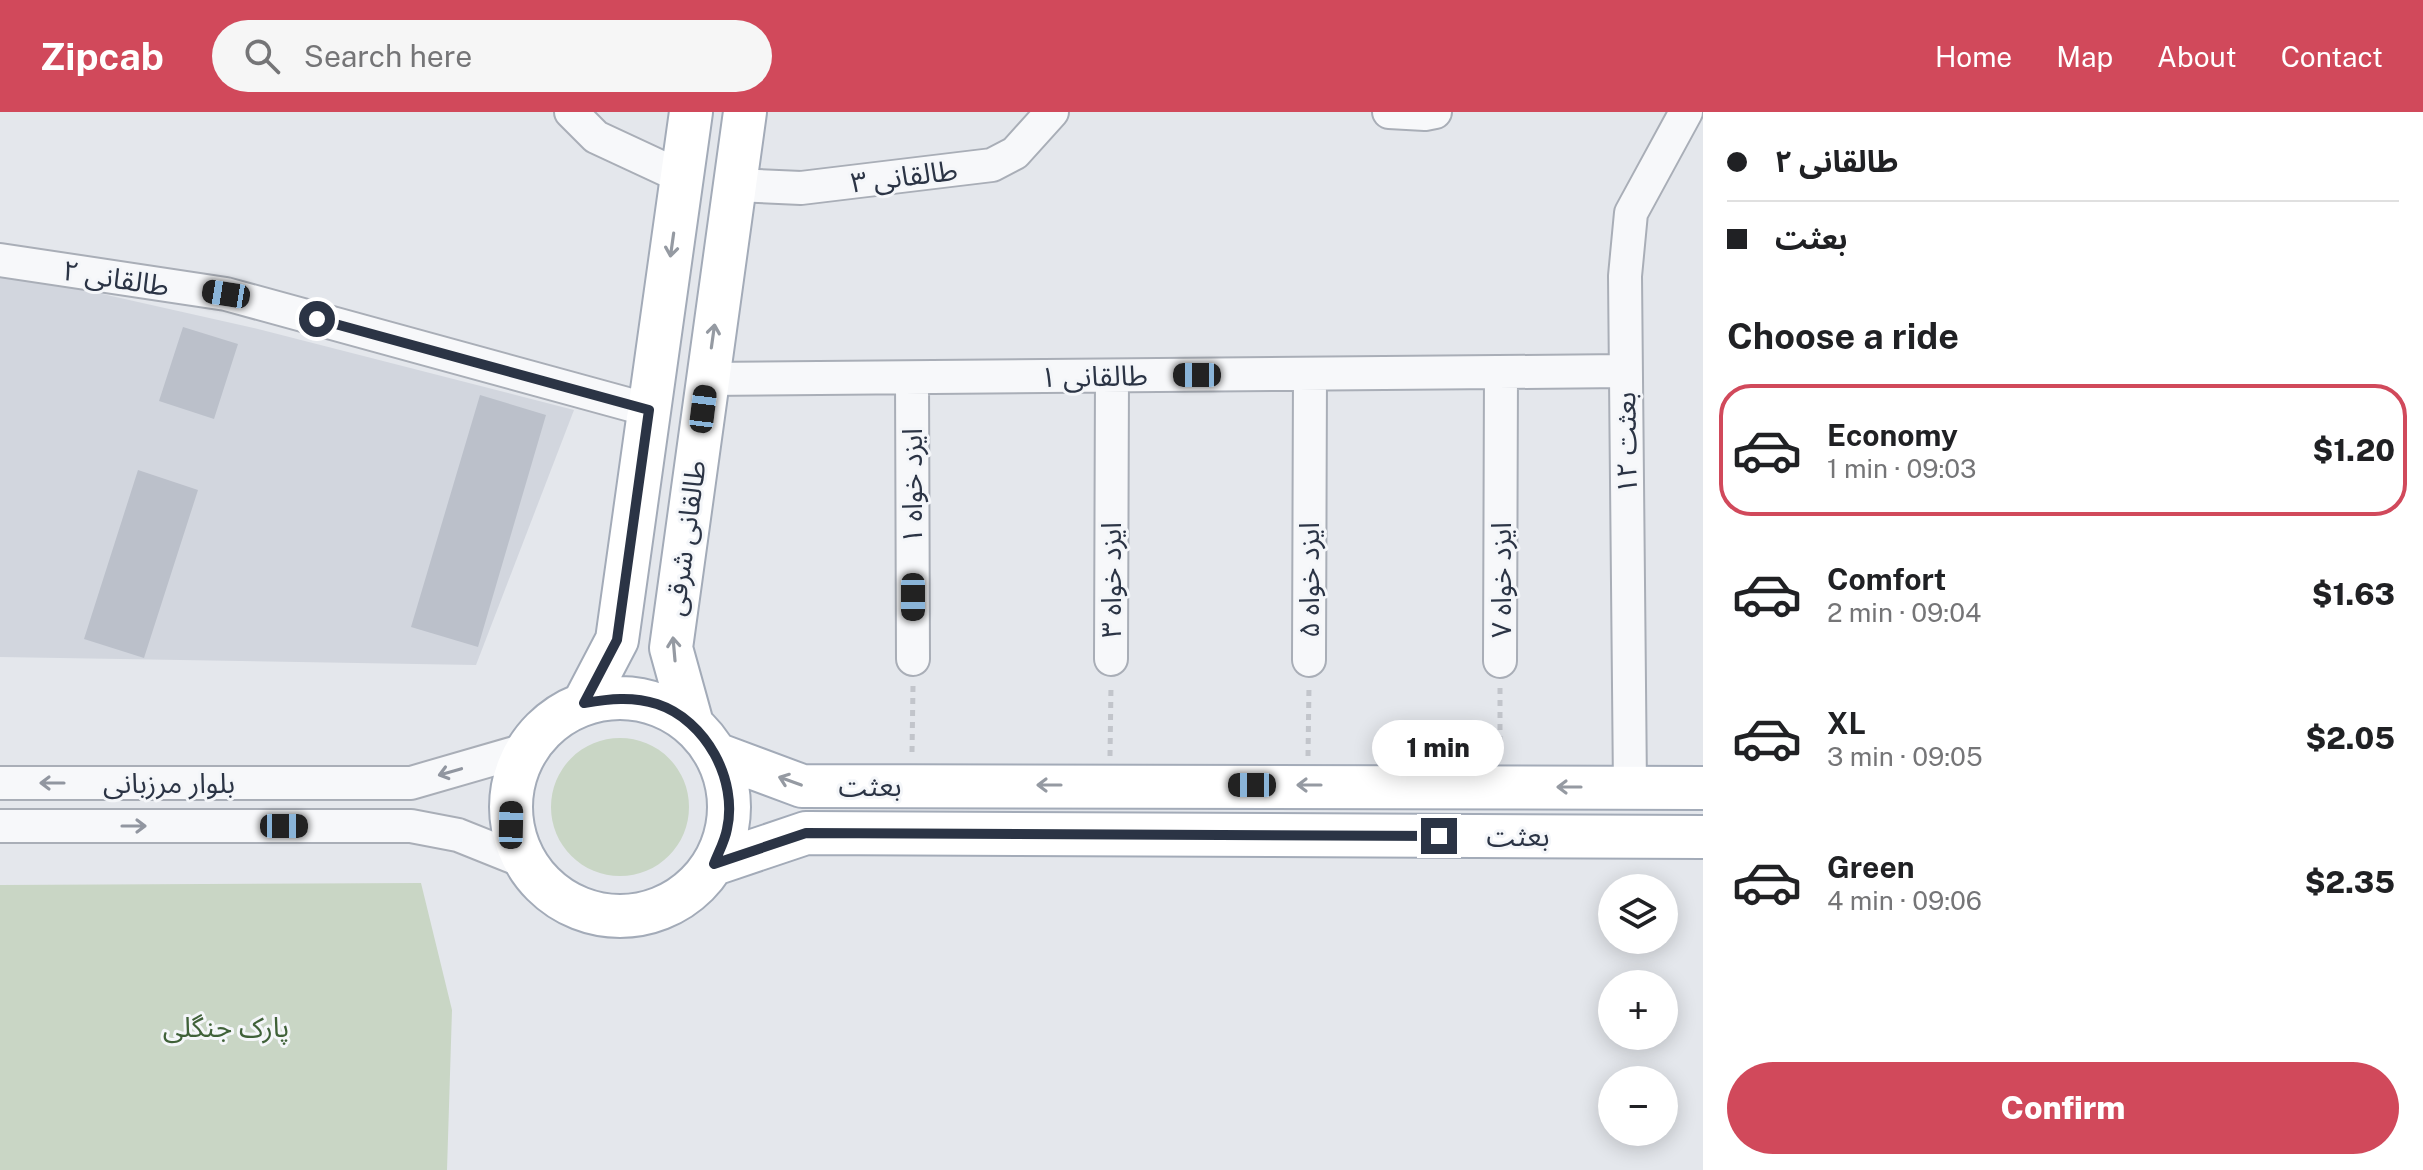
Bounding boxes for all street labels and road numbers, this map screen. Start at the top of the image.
street label: طالقانی ۳ [849,153,959,199]
street label: طالقانی ۲ [60,253,172,303]
street label: طالقانی ۱ [1040,358,1148,394]
street label: بعثت ۱۲ [1608,392,1643,494]
street label: ایزد خواه ۱ [895,428,929,544]
street label: طالقانی شرقی [657,458,713,618]
street label: ایزد خواه ۳ [1094,522,1128,638]
street label: ایزد خواه ۵ [1292,522,1326,638]
street label: ایزد خواه ۷ [1484,522,1518,638]
street label: بلوار مرزبانی [103,766,235,800]
street label: بعثت [838,769,902,802]
street label: بعثت [1486,819,1550,852]

